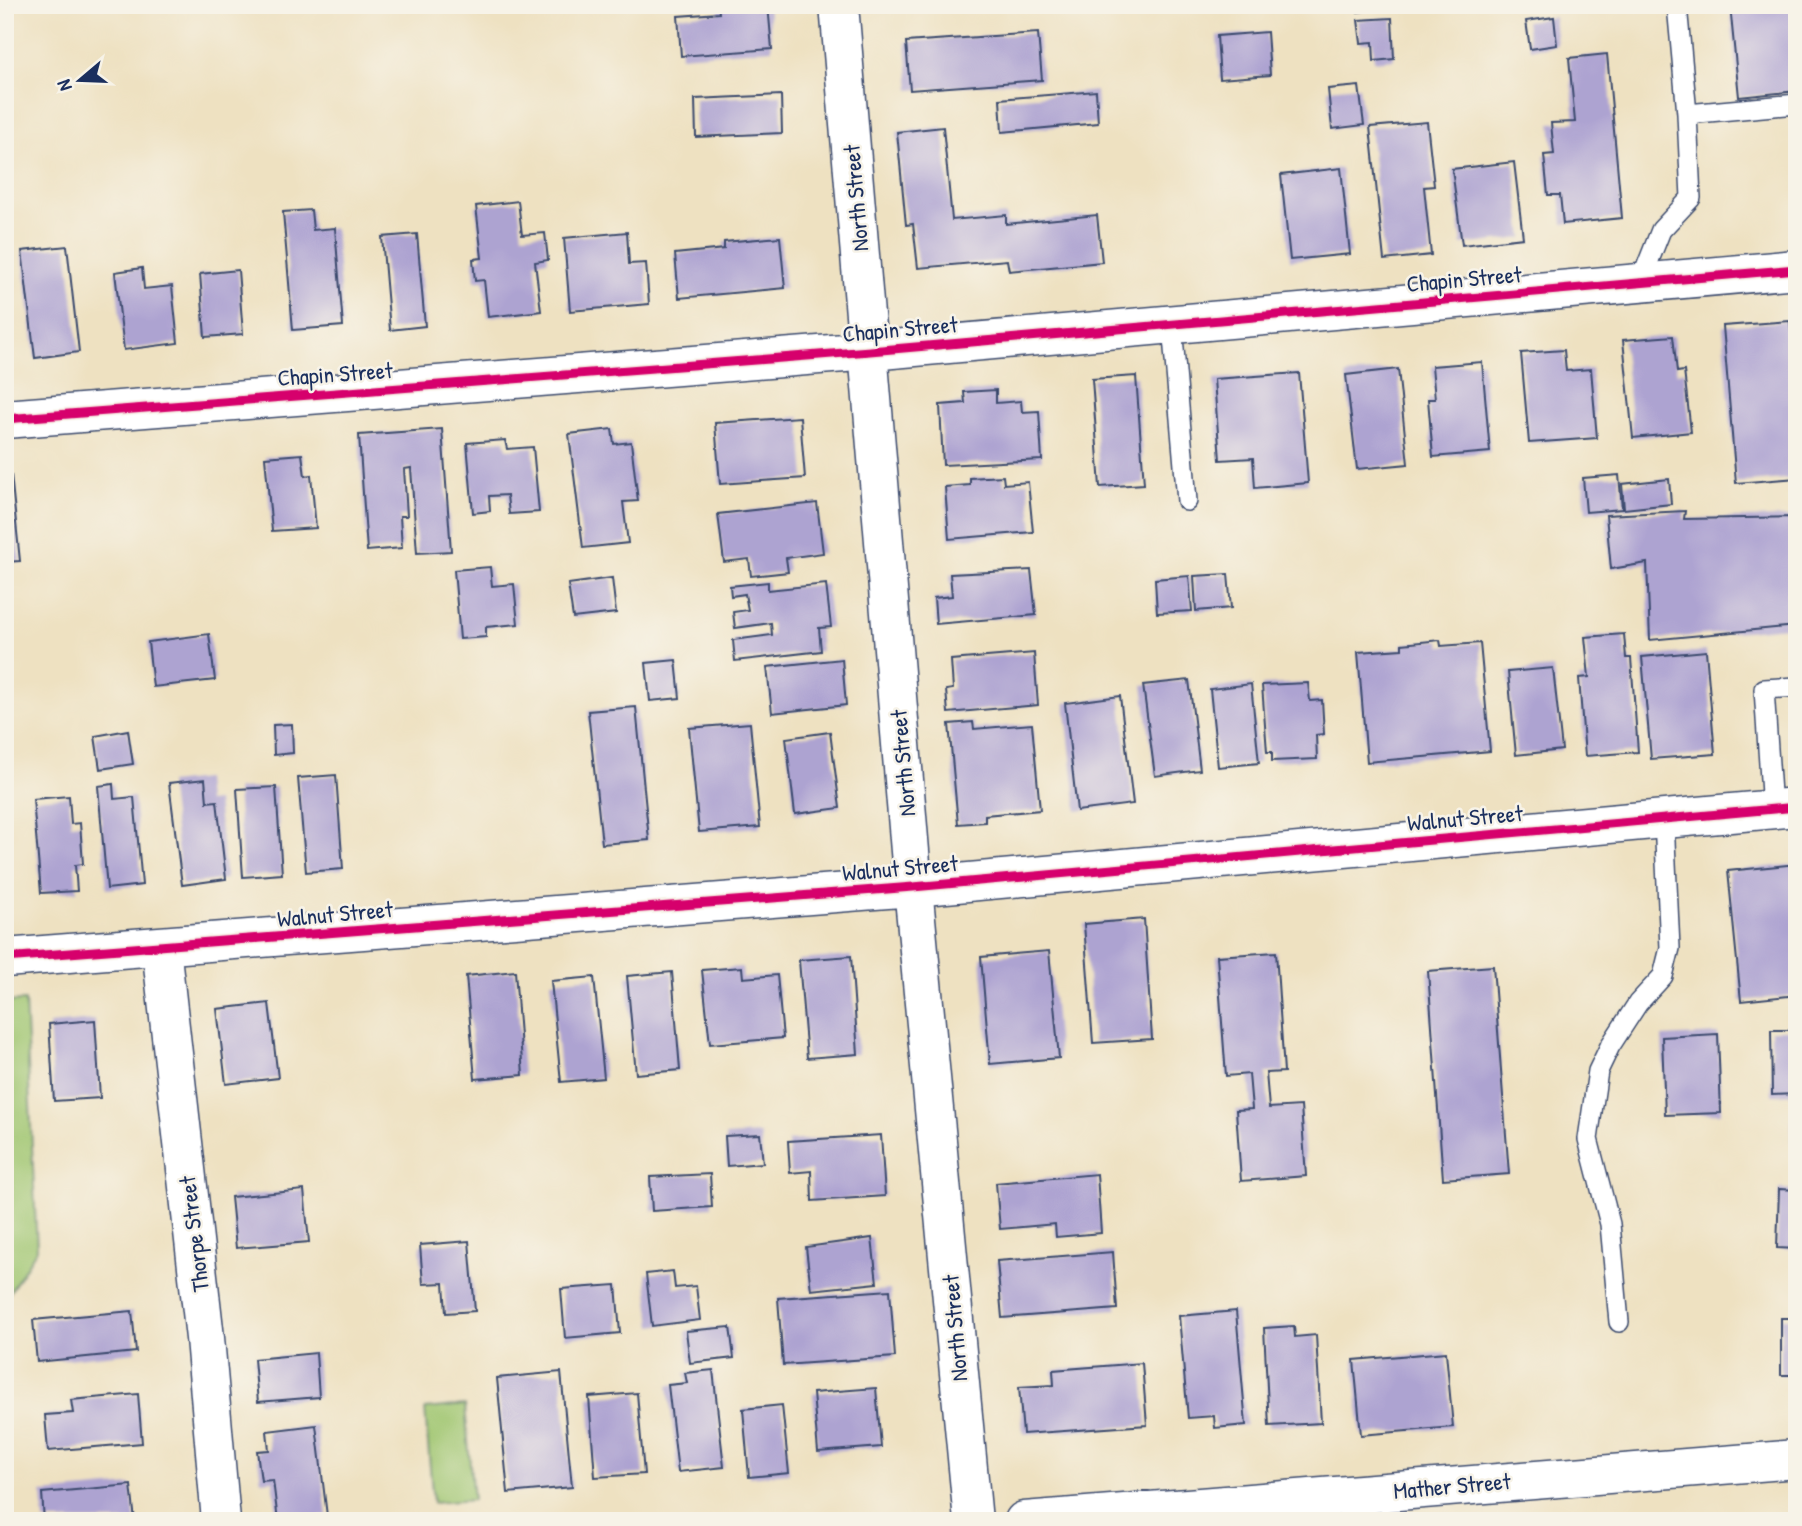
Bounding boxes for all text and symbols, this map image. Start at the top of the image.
north arrow [46,46,116,116]
text: N [50,77,78,95]
street label: North Street [835,142,876,253]
street label: Chapin Street [1405,258,1524,299]
street label: Chapin Street [841,308,960,349]
street label: Chapin Street [276,354,395,393]
street label: North Street [882,707,923,818]
street label: Walnut Street [1406,797,1525,838]
street label: Walnut Street [841,847,960,888]
street label: Walnut Street [276,893,395,934]
street label: Thorpe Street [171,1173,216,1294]
street label: North Street [934,1272,975,1383]
street label: Mather Street [1392,1465,1513,1506]

